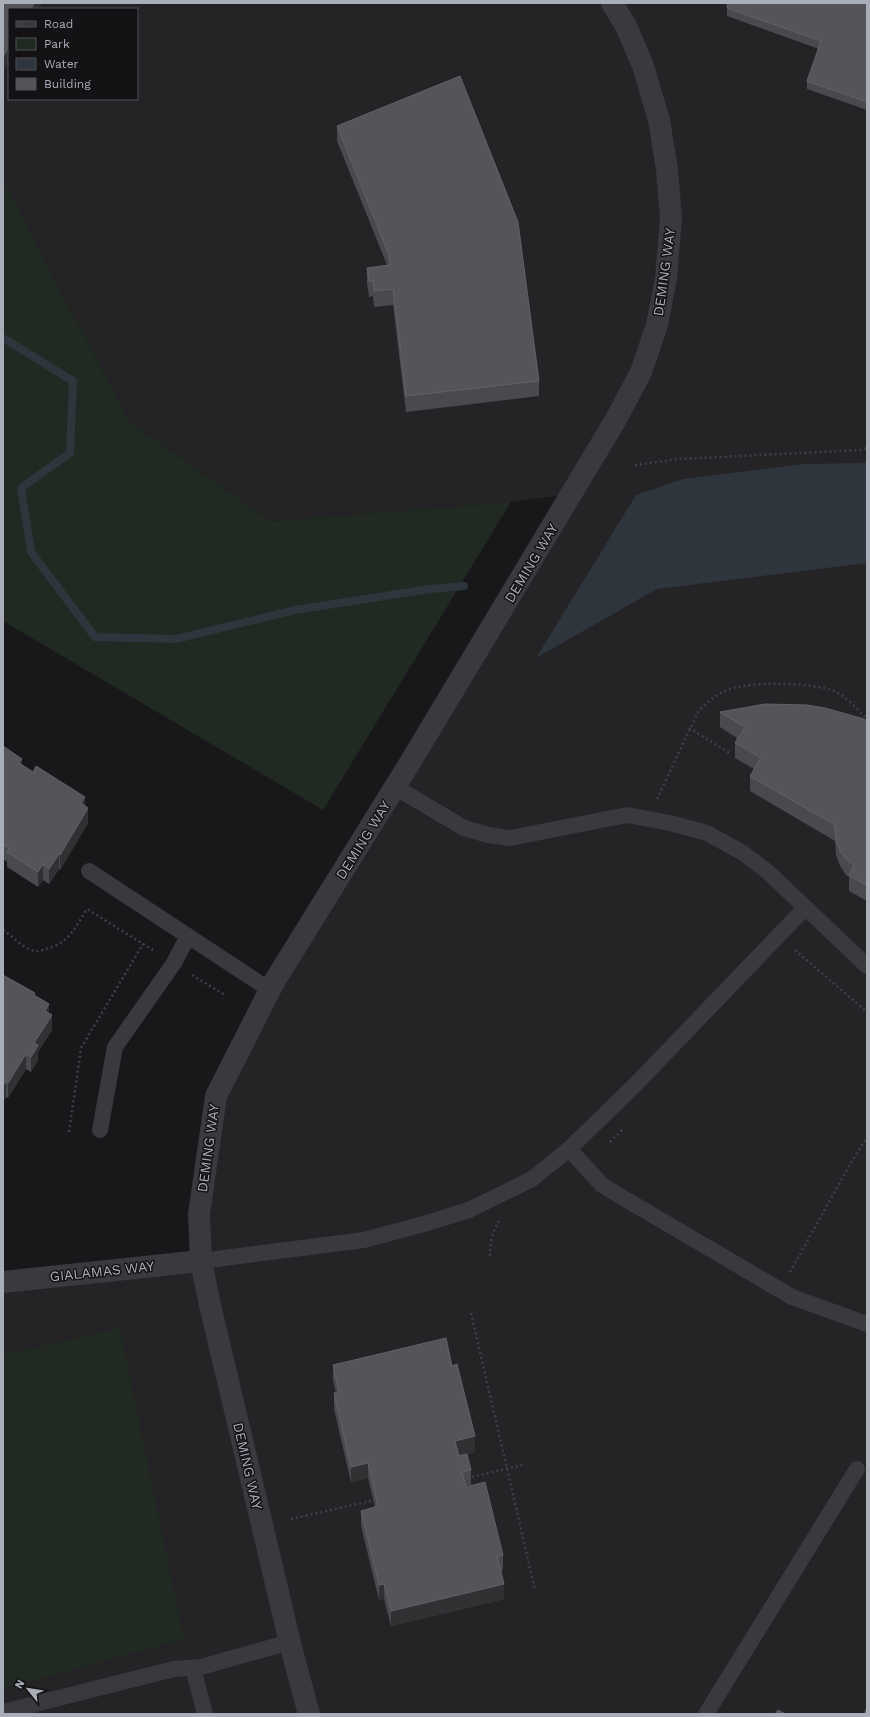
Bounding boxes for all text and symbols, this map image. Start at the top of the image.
legend [8,8,138,100]
text: Road [44,17,73,31]
text: Park [44,37,70,51]
text: Water [44,57,79,71]
text: Building [44,77,91,91]
street label: DEMING WAY [650,227,678,317]
street label: DEMING WAY [501,521,561,605]
street label: DEMING WAY [333,798,393,882]
street label: DEMING WAY [194,1103,222,1193]
street label: GIALAMAS WAY [49,1258,155,1284]
street label: DEMING WAY [230,1421,266,1511]
north arrow [8,1669,48,1709]
text: N [12,1677,27,1691]

